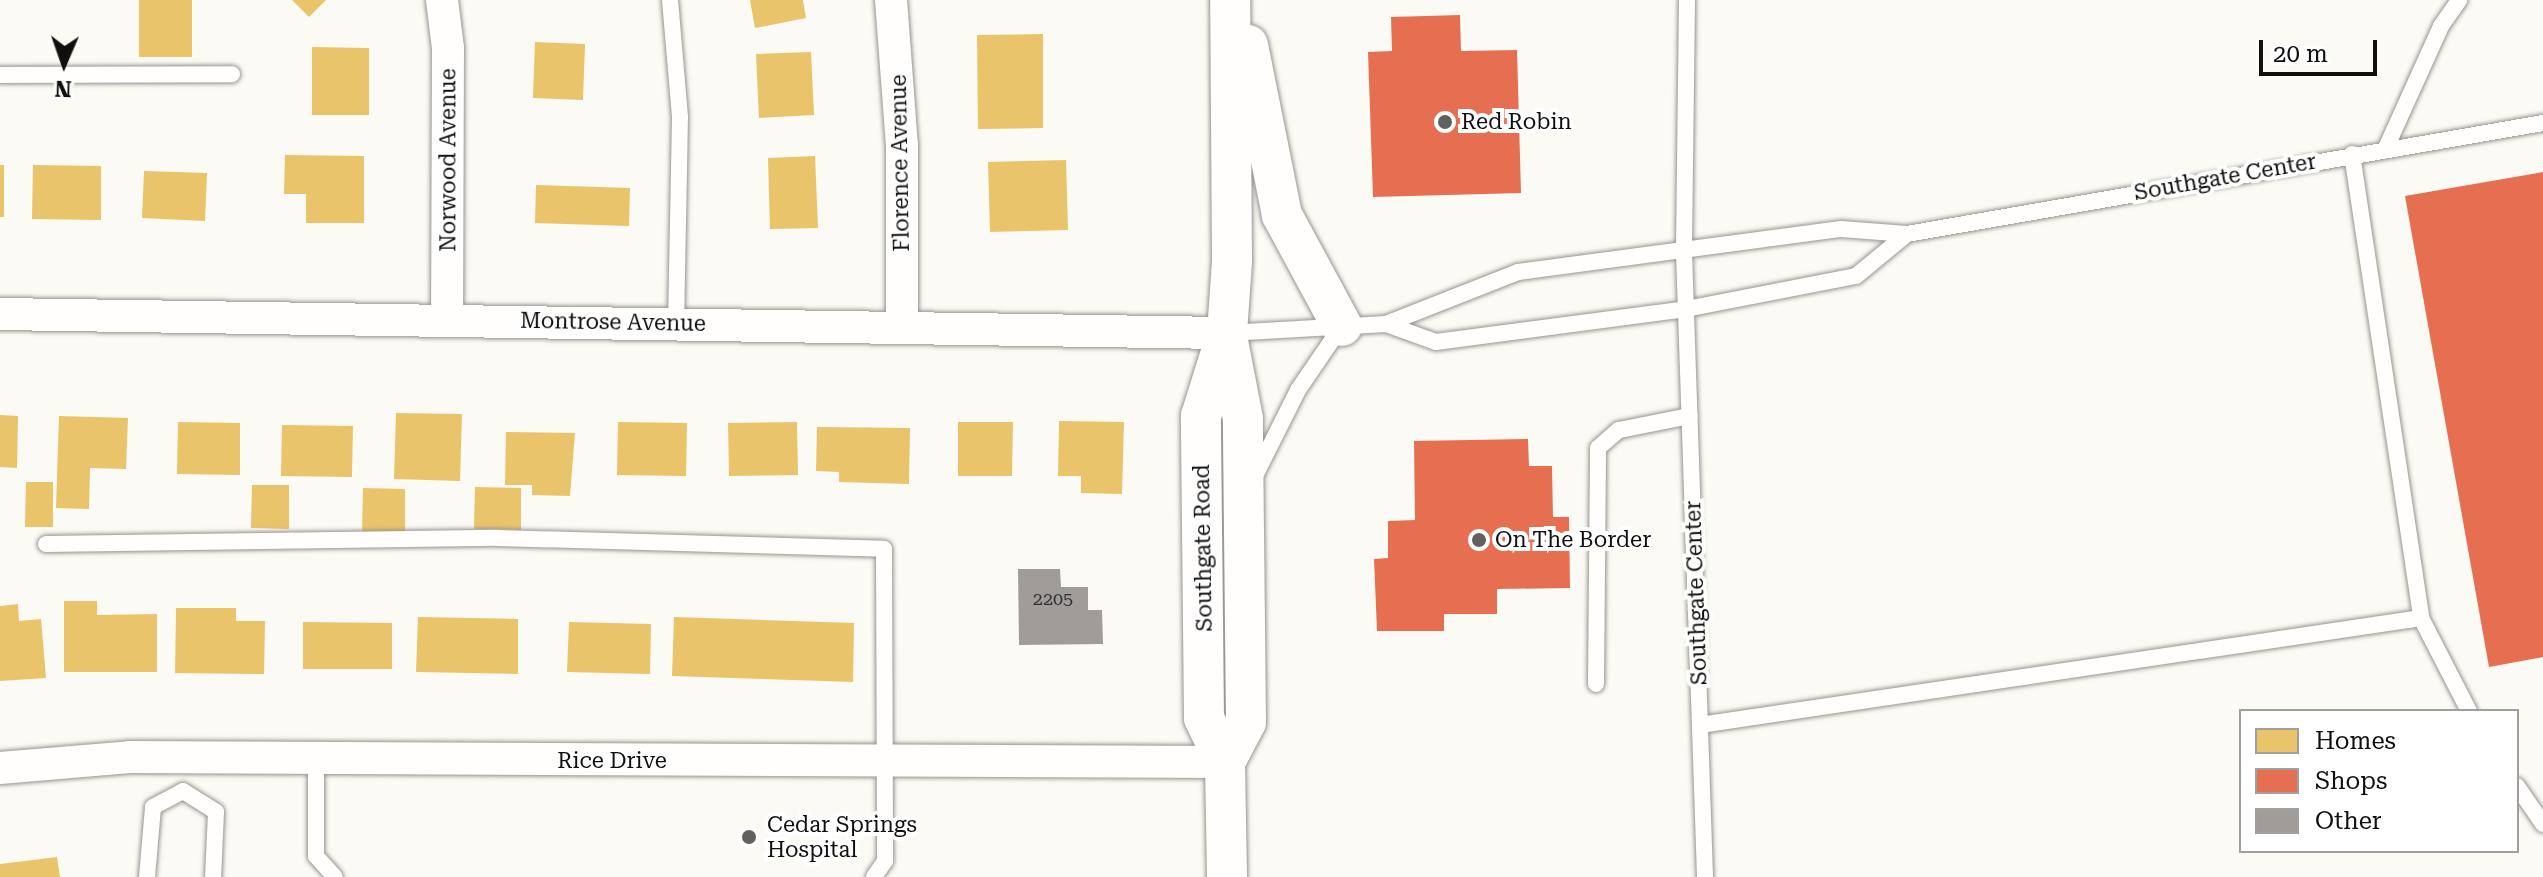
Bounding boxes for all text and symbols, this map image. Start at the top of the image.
north arrow [24,24,104,104]
scale bar [2263,24,2381,74]
text: 20 m [2273,40,2328,68]
street label: Norwood Avenue [435,68,461,252]
street label: Florence Avenue [885,74,915,252]
text: N [54,76,72,101]
place label: Red Robin [1461,109,1572,135]
marker: Red Robin [1436,113,1454,131]
street label: Southgate Center [2132,148,2318,206]
street label: Montrose Avenue [520,307,706,337]
street label: Southgate Road [1188,464,1218,632]
street label: Southgate Center [1680,500,1712,686]
place label: On The Border [1495,527,1651,553]
marker: On The Border [1470,531,1488,549]
house number: 2205 [1033,588,1073,610]
legend [2239,709,2519,853]
text: Homes [2315,727,2396,755]
street label: Rice Drive [557,748,667,774]
text: Shops [2315,767,2387,795]
text: Other [2315,807,2382,835]
place label: Cedar Springs Hospital [767,811,917,862]
marker: Cedar Springs Hospital [738,826,760,848]

